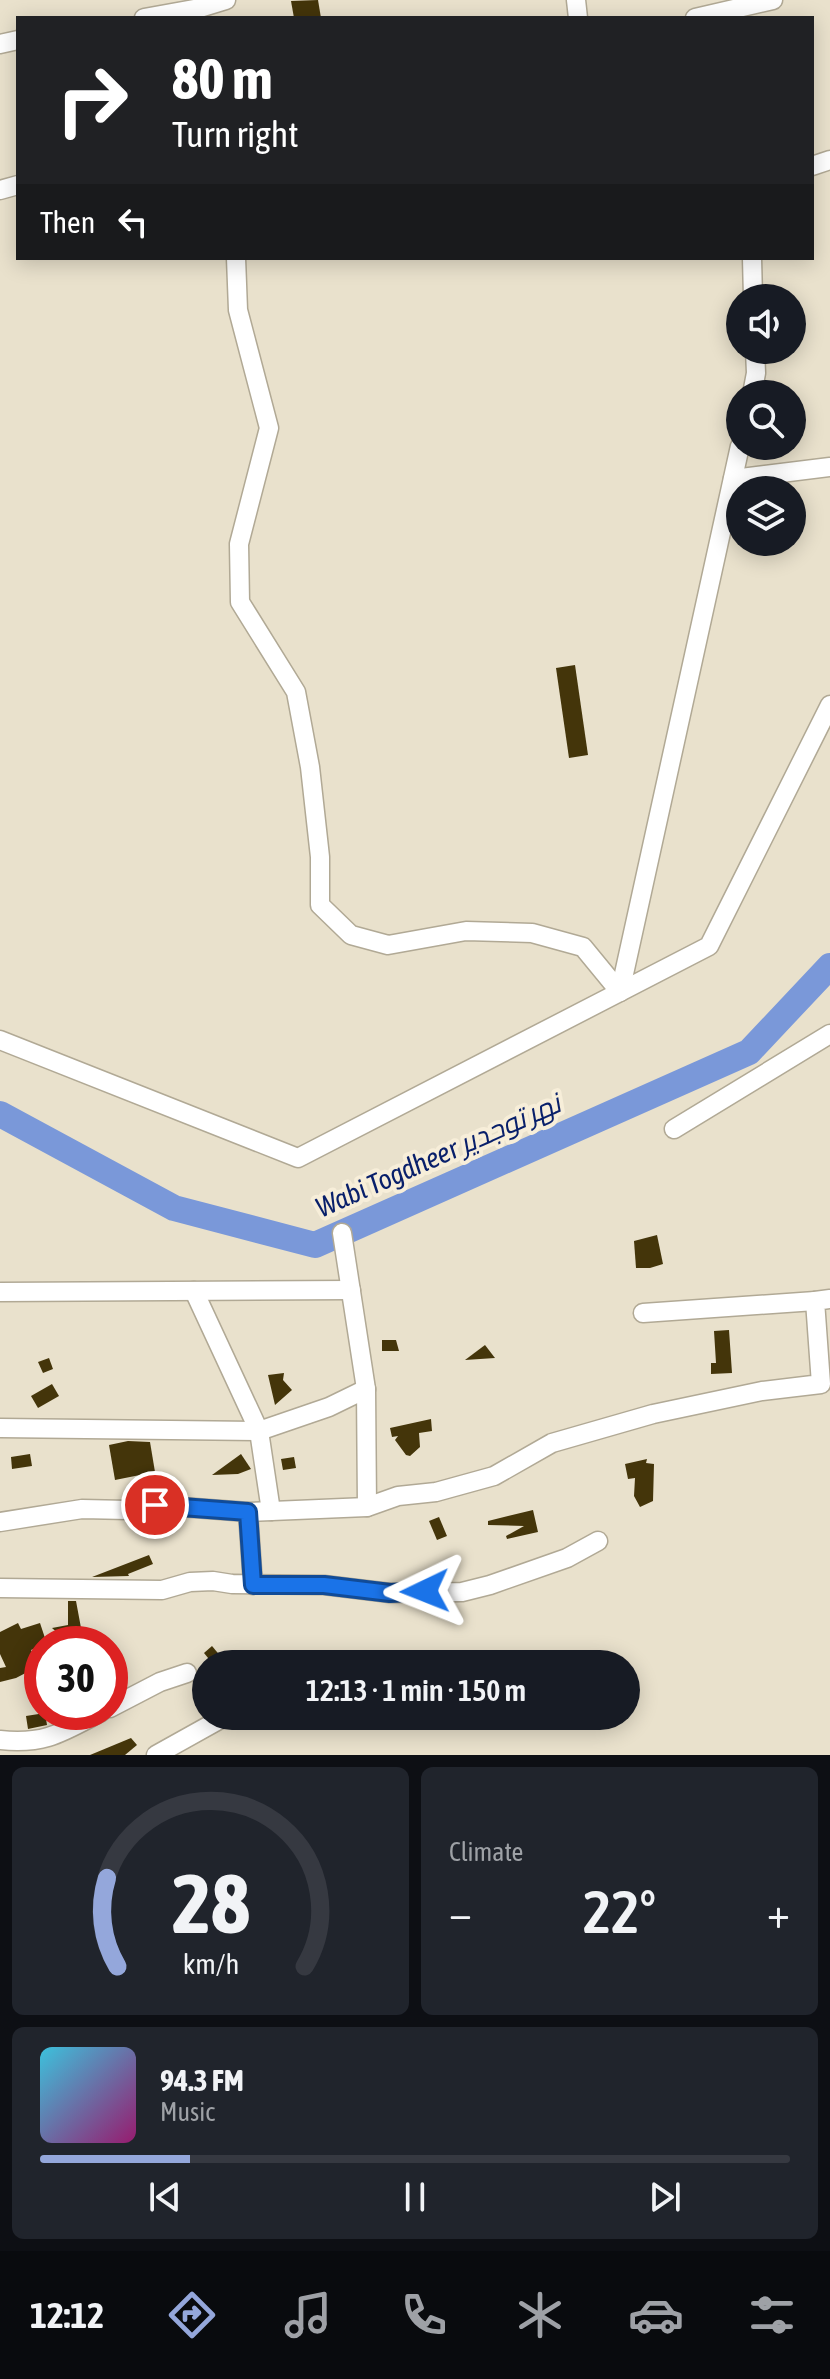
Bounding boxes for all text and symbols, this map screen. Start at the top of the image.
text: 80 m [172,47,273,111]
icon: right [40,48,144,152]
text: Turn right [172,113,299,155]
icon: left [111,200,155,244]
text: Then [40,205,95,239]
map controls [726,284,806,556]
button: sound [726,284,806,364]
button: search [726,380,806,460]
button: layers [726,476,806,556]
water label: Wabi Togdheer نهر توجدير [311,1086,568,1224]
pin [121,1471,189,1539]
icon: arrive [133,1483,177,1527]
position arrow [383,1549,467,1633]
speed limit sign: 30 [24,1626,128,1730]
text: 12:13 · 1 min · 150 m [306,1673,526,1707]
text: Climate [449,1837,523,1867]
text: 28 [171,1855,250,1951]
text: 22° [583,1877,656,1946]
text: − [449,1887,472,1937]
text: + [767,1887,790,1937]
text: km/h [182,1947,239,1980]
text: 94.3 FM [160,2063,244,2097]
text: Music [160,2097,215,2127]
icon: previous [143,2175,187,2219]
icon: pause [393,2175,437,2219]
icon: next [643,2175,687,2219]
icon: directions [164,2287,220,2343]
icon: music [280,2287,336,2343]
icon: phone [396,2287,452,2343]
icon: climate [512,2287,568,2343]
icon: car [628,2287,684,2343]
icon: filters [744,2287,800,2343]
text: 12:12 [30,2294,104,2336]

